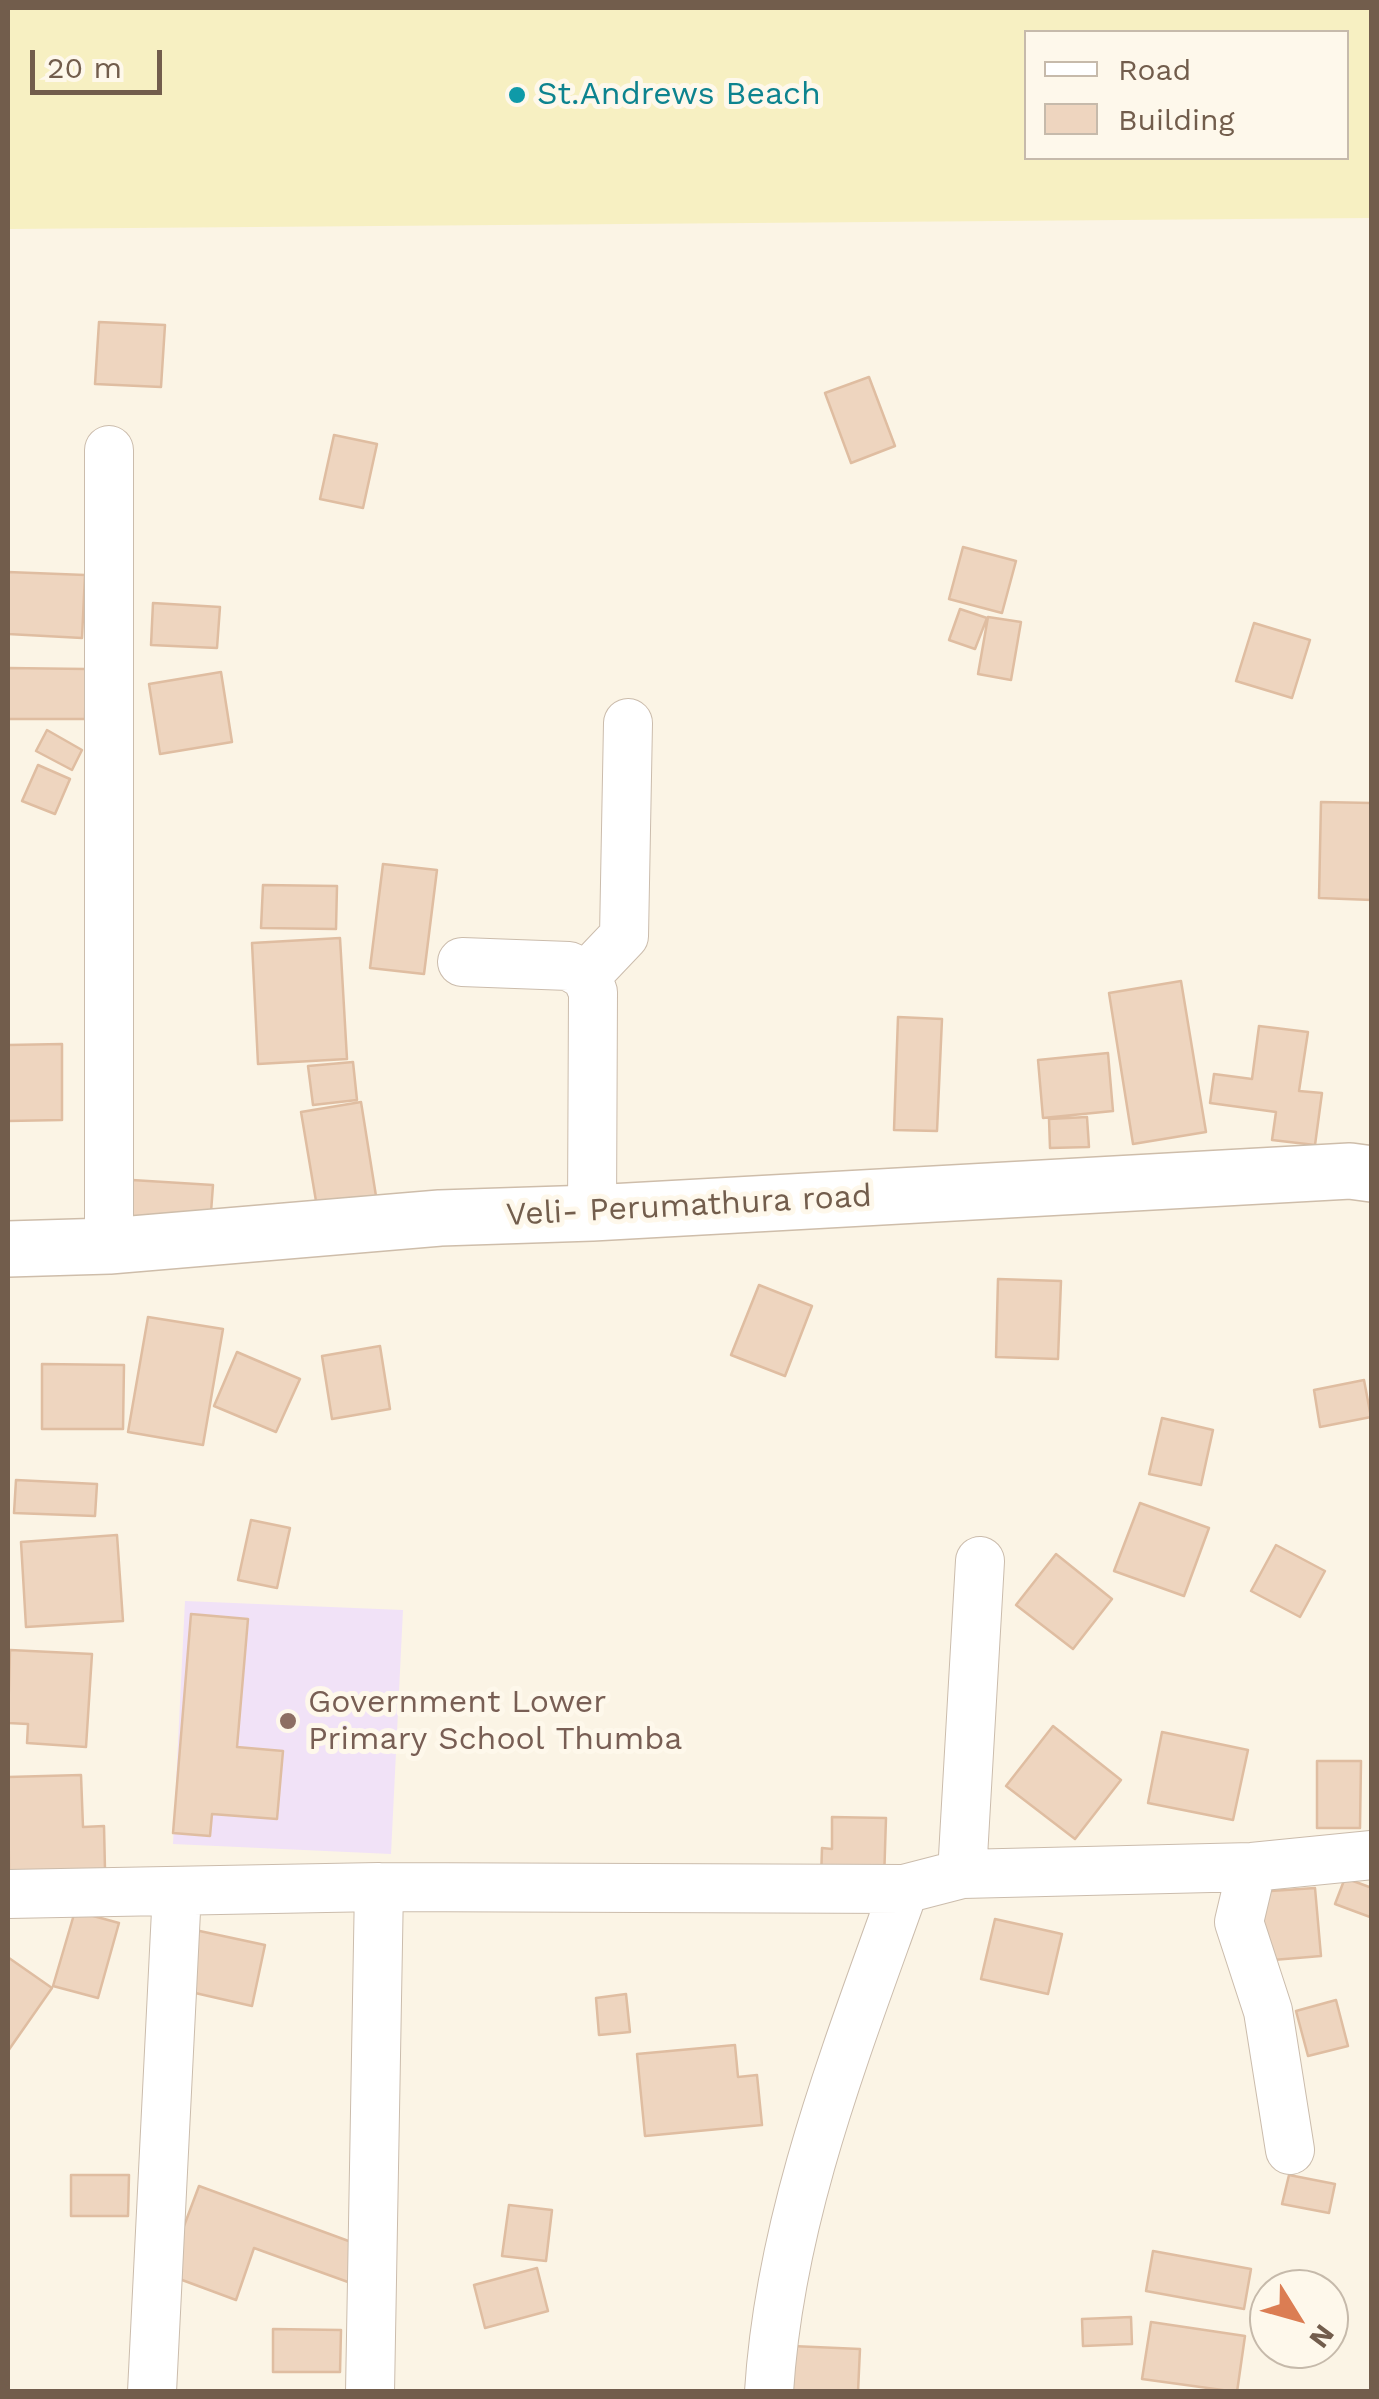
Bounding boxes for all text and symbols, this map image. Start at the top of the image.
scale bar [35,30,168,92]
legend [1024,30,1349,160]
text: 20 m [47,50,122,85]
text: Road [1118,52,1191,87]
place label: St.Andrews Beach [537,76,821,114]
marker: St.Andrews Beach [506,84,528,106]
text: Building [1118,102,1235,137]
street label: Veli- Perumathura road [505,1177,873,1235]
place label: Government Lower Primary School Thumba [308,1684,682,1759]
marker: Government Lower Primary School Thumba [277,1710,299,1732]
north arrow [1249,2269,1349,2369]
text: N [1302,2318,1341,2354]

